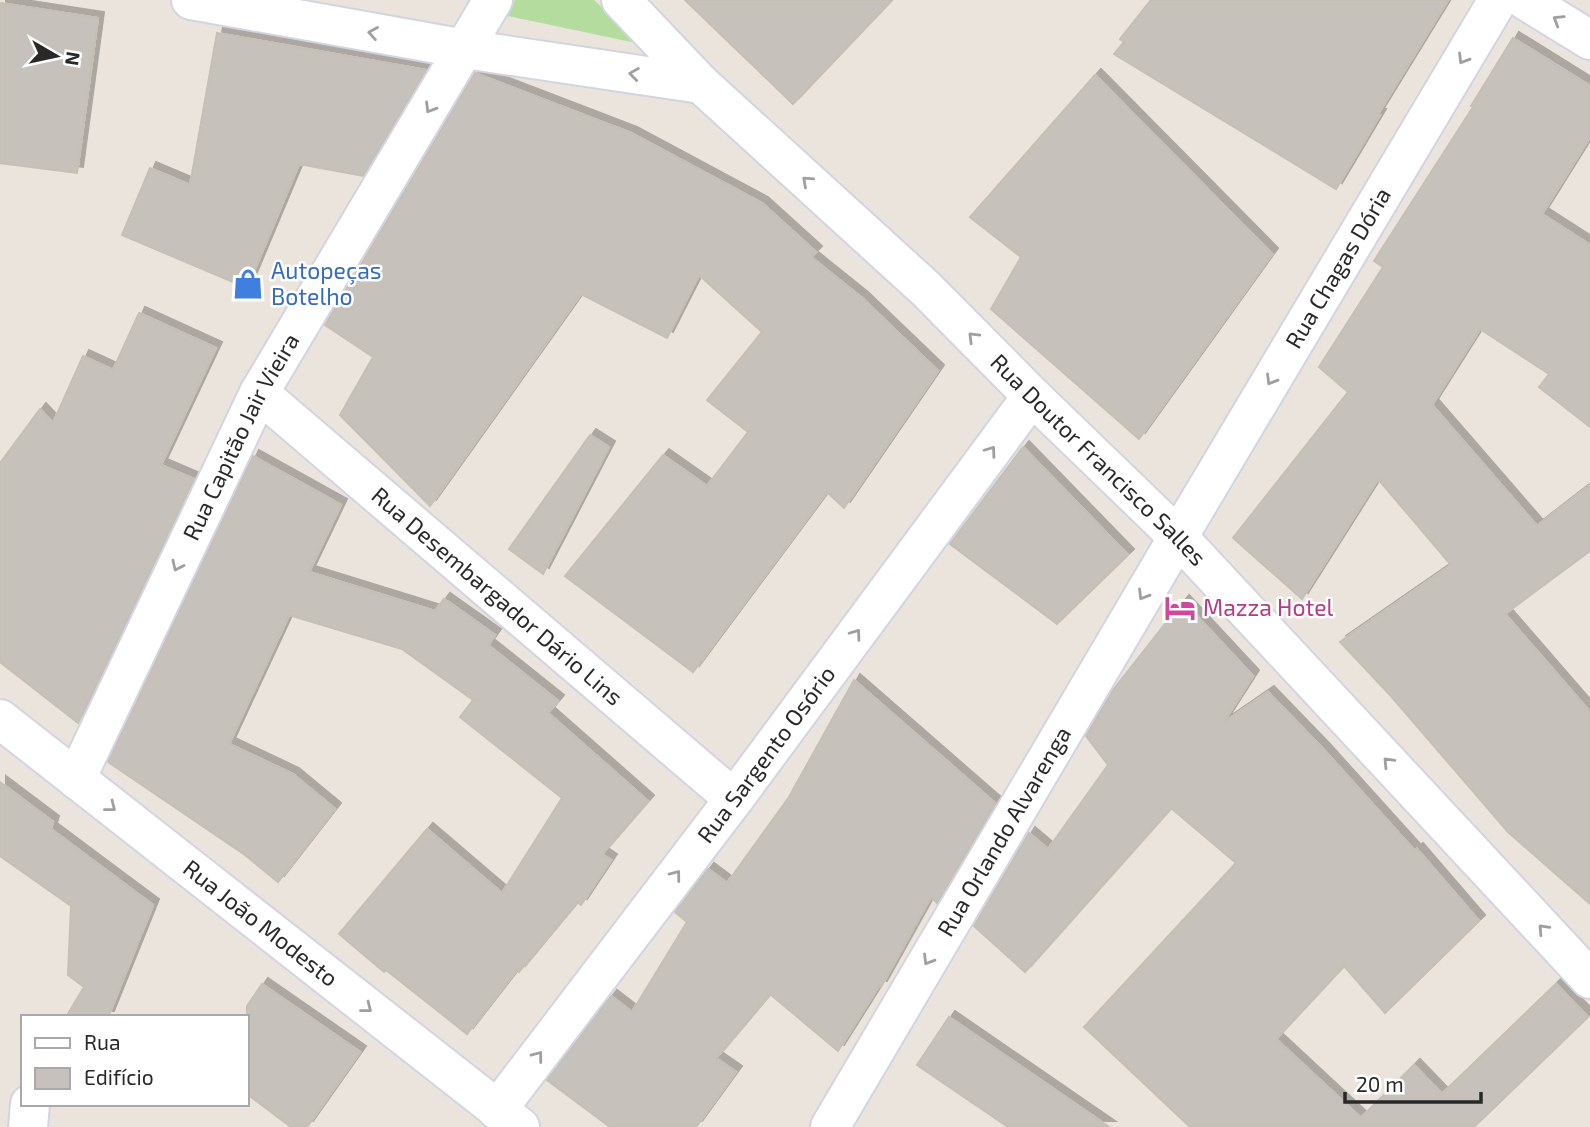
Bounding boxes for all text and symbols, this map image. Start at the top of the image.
one-way arrow [1552,15,1565,28]
north arrow [21,21,91,91]
one-way arrow [367,26,379,41]
text: N [61,50,86,67]
one-way arrow [1459,51,1472,64]
one-way arrow [628,67,640,82]
one-way arrow [425,100,438,113]
one-way arrow [803,176,816,189]
street label: Rua Chagas Dória [1279,182,1396,353]
place label: Autopeças Botelho [271,256,382,310]
shop icon: Autopeças Botelho [231,267,265,301]
street label: Rua Capitão Jair Vieira [176,328,304,544]
one-way arrow [968,332,981,345]
street label: Rua Doutor Francisco Salles [985,347,1212,571]
one-way arrow [1267,373,1280,386]
one-way arrow [983,446,995,459]
street label: Rua Desembargador Dário Lins [366,481,629,711]
one-way arrow [171,558,185,571]
one-way arrow [1139,588,1152,601]
hotel icon: Mazza Hotel [1163,591,1197,625]
place label: Mazza Hotel [1203,593,1334,621]
one-way arrow [848,629,860,642]
street label: Rua Sargento Osório [691,660,841,848]
street label: Rua Orlando Alvarenga [931,721,1076,941]
one-way arrow [1384,757,1397,770]
one-way arrow [104,798,116,811]
street label: Rua João Modesto [178,853,344,992]
one-way arrow [668,871,680,883]
one-way arrow [1539,924,1552,937]
one-way arrow [924,953,937,966]
one-way arrow [359,1000,371,1013]
legend [21,1015,248,1106]
text: Rua [84,1029,120,1054]
one-way arrow [530,1051,543,1064]
scale bar [1345,1060,1482,1104]
text: Edifício [84,1064,154,1089]
text: 20 m [1356,1071,1404,1096]

